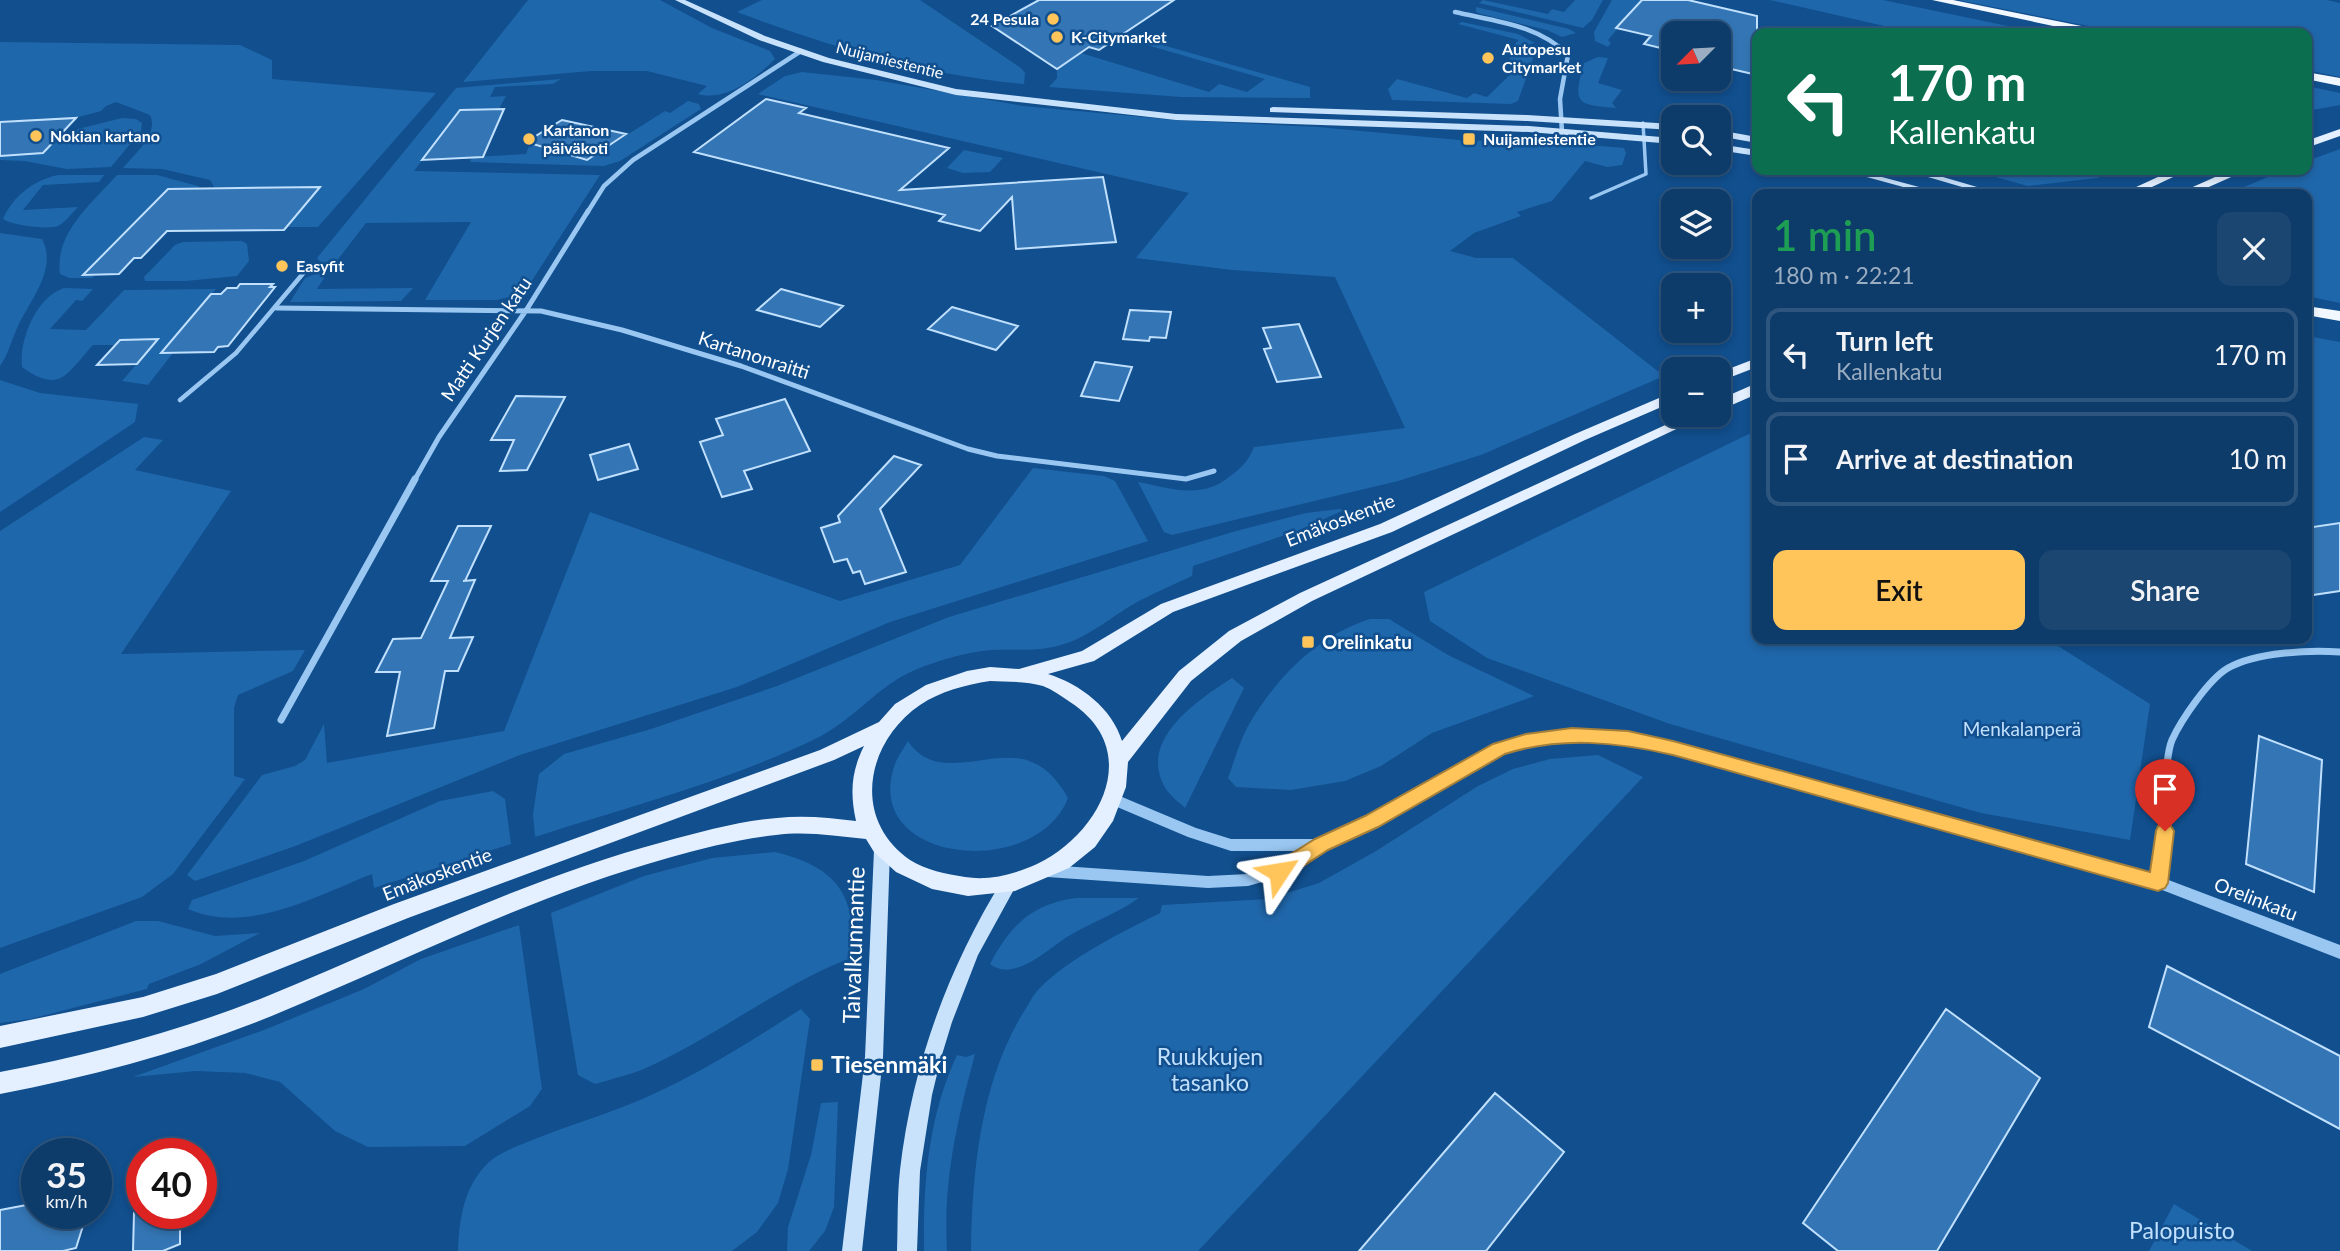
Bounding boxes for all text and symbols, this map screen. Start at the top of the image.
place label: 24 Pesula [970,9,1039,28]
marker: 24 Pesula [1045,11,1061,27]
north arrow [1661,21,1731,91]
map controls [1661,21,1731,427]
place label: K-Citymarket [1071,27,1167,46]
marker: K-Citymarket [1049,29,1065,45]
street label: Nuijamiestentie [834,37,946,82]
place label: Autopesu Citymarket [1501,39,1581,76]
marker: Autopesu Citymarket [1480,50,1496,66]
text: 170 m [1888,53,2026,111]
icon: left [1773,56,1864,147]
button: search [1661,105,1731,175]
text: Kallenkatu [1888,112,2036,151]
place label: Kartanon päiväkoti [543,120,609,157]
place label: Nokian kartano [50,126,160,145]
marker: Nokian kartano [28,128,44,144]
place label: Nuijamiestentie [1483,129,1596,148]
marker: Kartanon päiväkoti [521,131,537,147]
marker: Nuijamiestentie [1461,131,1477,147]
button: layers [1661,189,1731,259]
text: 1 min [1773,210,1877,260]
button: close [2217,212,2291,286]
place label: Easyfit [296,256,344,275]
marker: Easyfit [274,258,290,274]
text: 180 m · 22:21 [1773,261,1915,289]
street label: Matti Kurjen katu [435,272,536,405]
button: + [1661,273,1731,343]
text: Turn left [1836,325,1933,357]
street label: Kartanonraitti [696,326,813,383]
icon: left [1777,336,1815,374]
text: 170 m [2214,339,2287,371]
button: − [1661,357,1731,427]
text: Kallenkatu [1836,357,1942,385]
icon: arrive [1777,440,1815,478]
text: Arrive at destination [1836,443,2073,475]
text: 10 m [2229,443,2287,475]
street label: Emäkoskentie [1282,488,1398,551]
button: Exit [1773,550,2025,630]
button: Share [2039,550,2291,630]
place label: Orelinkatu [1322,630,1412,653]
marker: Orelinkatu [1300,634,1316,650]
park label: Menkalanperä [1963,717,2081,740]
pin [2135,759,2195,831]
icon: arrive [2146,770,2184,808]
position arrow [1242,835,1316,909]
street label: Emäkoskentie [379,842,495,905]
street label: Taivalkunnantie [836,866,870,1024]
street label: Orelinkatu [2211,872,2301,925]
park label: Ruukkujen tasanko [1157,1042,1263,1096]
place label: Tiesenmäki [831,1050,947,1078]
marker: Tiesenmäki [809,1057,825,1073]
speed limit sign: 40 [126,1138,217,1229]
text: 35 [46,1153,87,1195]
text: km/h [45,1190,88,1212]
park label: Palopuisto [2129,1216,2235,1244]

